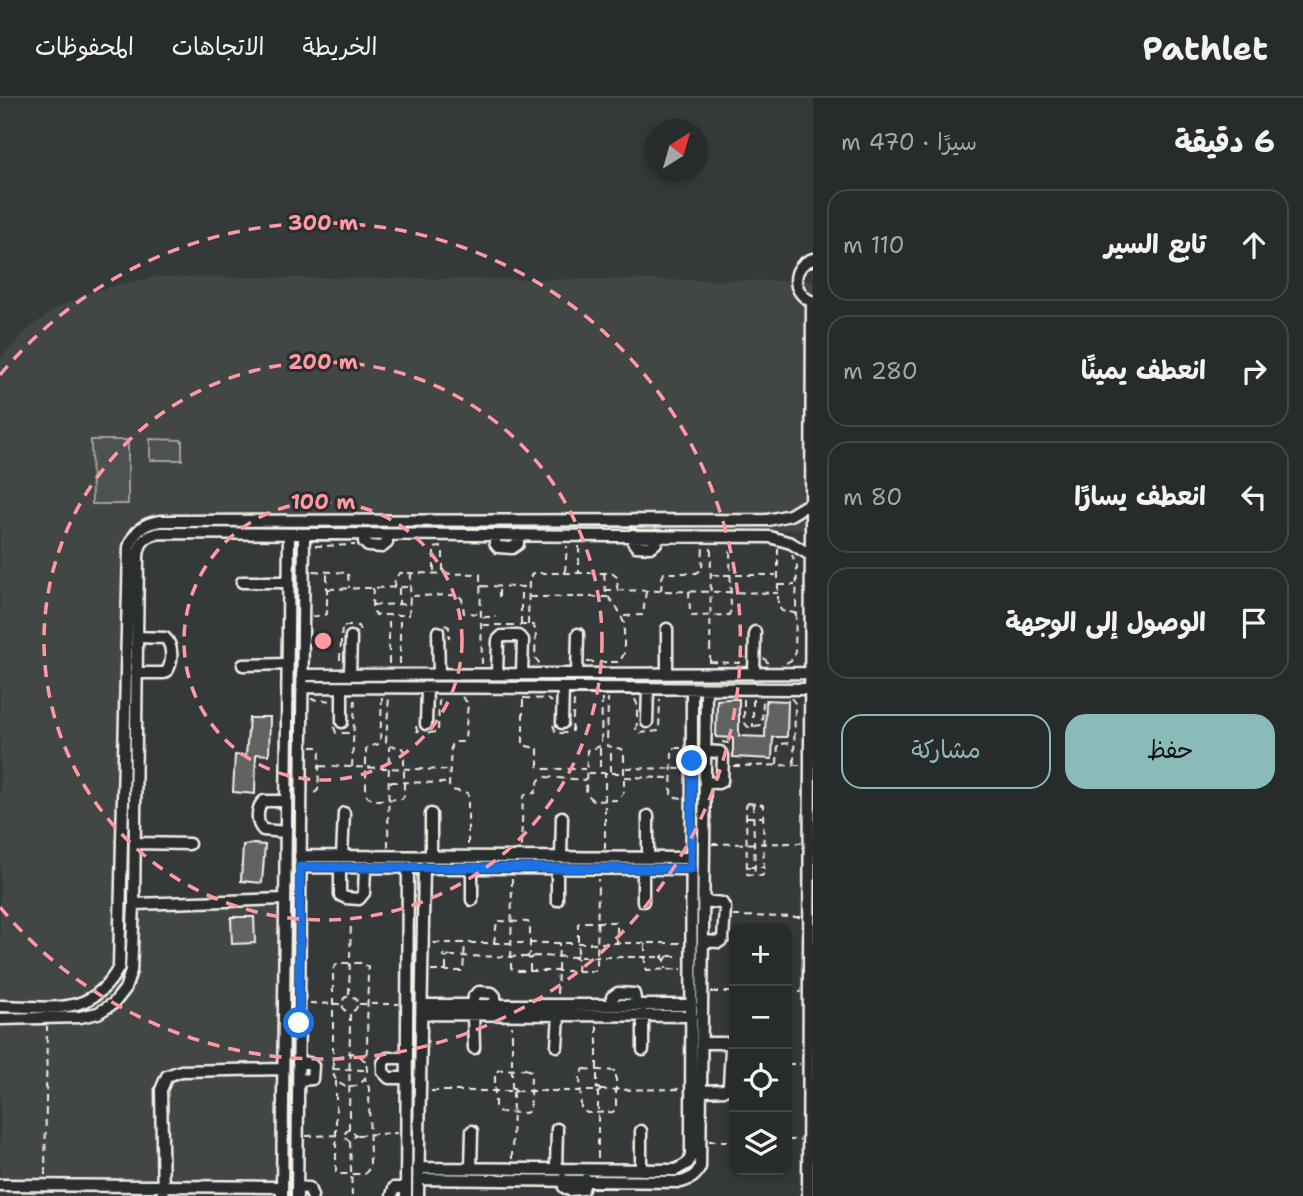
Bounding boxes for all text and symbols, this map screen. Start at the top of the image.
text: Pathlet [1142,26,1268,71]
text: المحفوظات [35,31,134,63]
text: الاتجاهات [172,31,265,63]
text: الخريطة [303,31,377,63]
north arrow [645,119,708,182]
text: 6 دقيقة [1174,121,1275,162]
text: سيرًا · 470 m [841,127,977,157]
text: 300 m [288,209,358,237]
text: تابع السير [1104,226,1206,261]
icon: ahead [1235,226,1273,264]
text: 110 m [843,230,905,260]
text: 200 m [288,348,358,376]
text: انعطف يمينًا [1081,352,1206,387]
icon: right [1235,352,1273,390]
text: 280 m [843,356,918,386]
text: انعطف يسارًا [1074,478,1206,513]
icon: left [1235,478,1273,516]
text: 80 m [843,482,902,512]
text: 100 m [291,488,355,516]
text: الوصول إلى الوجهة [1005,604,1206,639]
icon: arrive [1235,604,1273,642]
centre of rings [311,629,335,653]
button: مشاركة [841,714,1051,789]
button: حفظ [1065,714,1275,789]
route end [676,745,707,776]
map controls [729,923,792,1175]
button: + [729,923,792,986]
button: − [729,986,792,1049]
route start [283,1007,314,1038]
button: locate [729,1049,792,1112]
button: layers [729,1112,792,1175]

